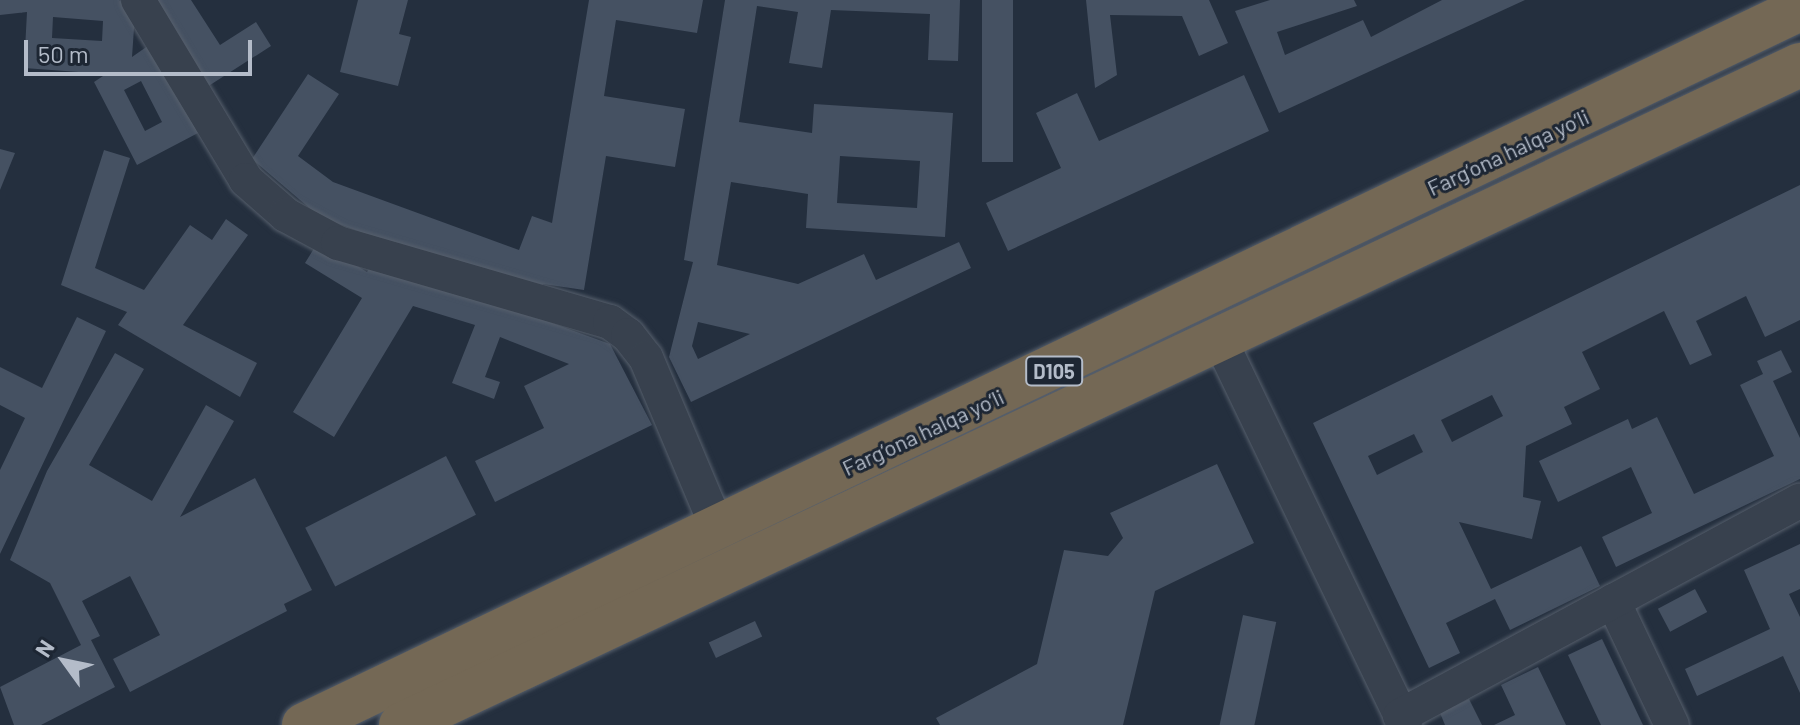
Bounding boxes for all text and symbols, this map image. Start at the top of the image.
scale bar [28,24,256,74]
text: 50 m [38,39,89,68]
street label: Farg‘ona halqa yo‘li [1423,103,1593,201]
road number: D105 [1024,355,1084,387]
street label: Farg‘ona halqa yo‘li [838,383,1008,481]
north arrow [24,621,104,701]
text: N [29,635,59,661]

